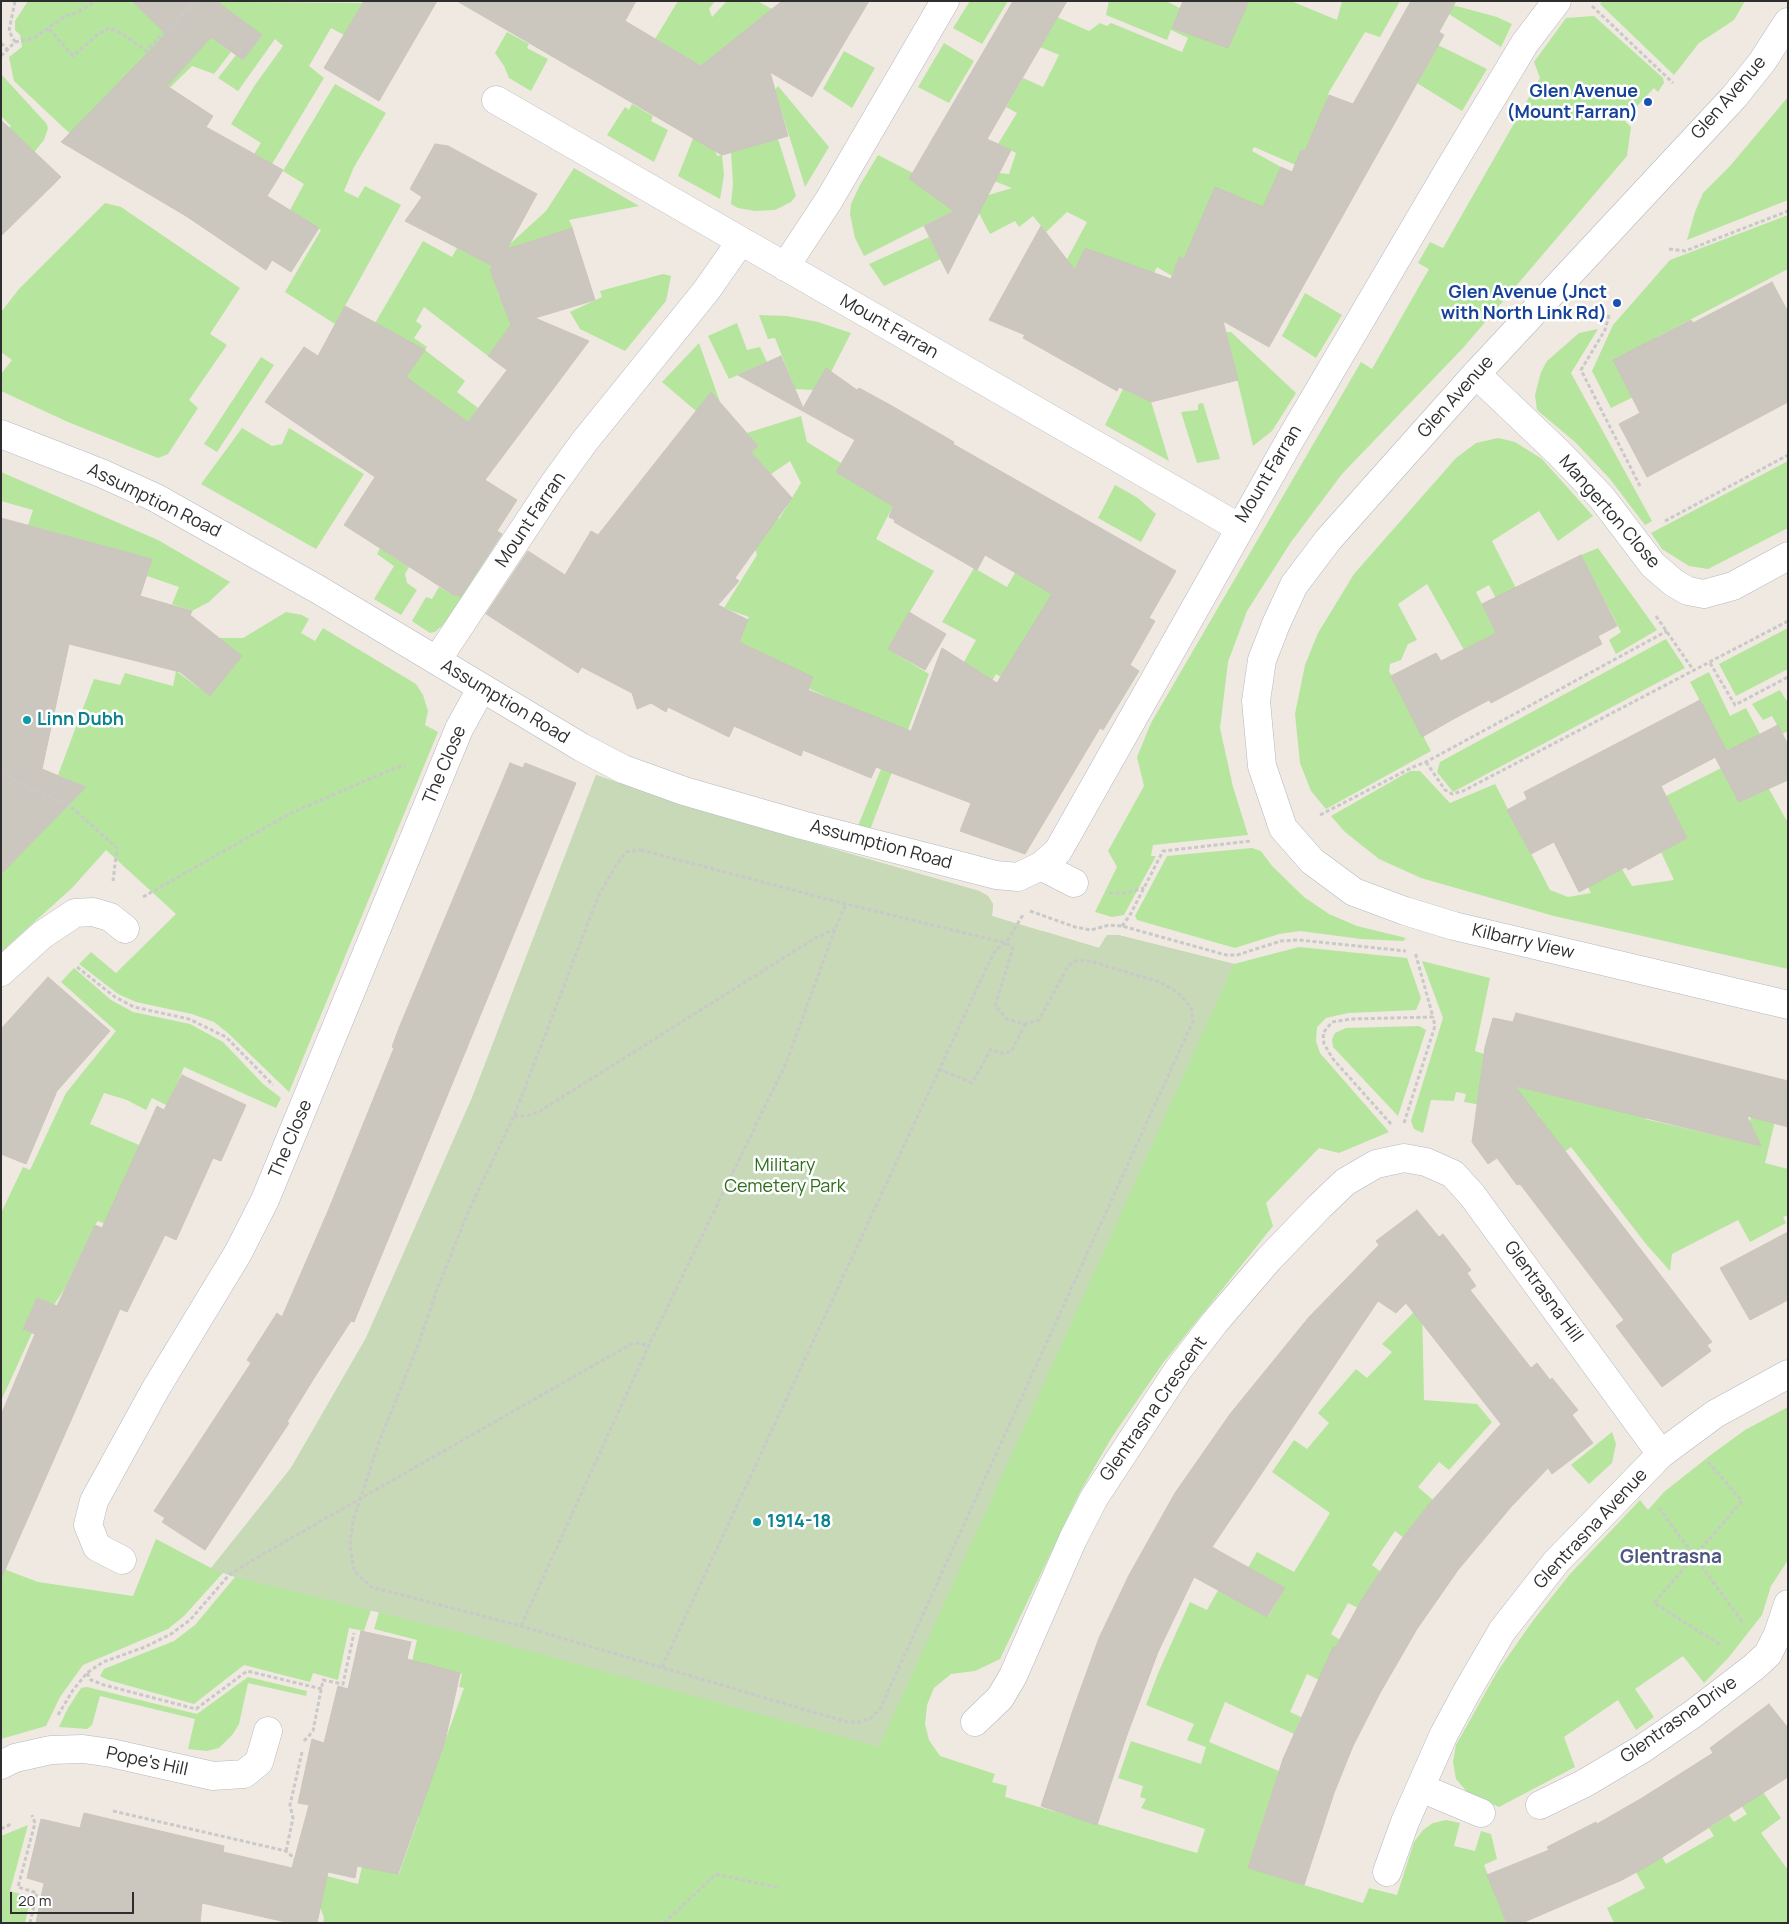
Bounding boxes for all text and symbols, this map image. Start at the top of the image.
street label: Glen Avenue [1687,52,1771,144]
place label: Glen Avenue (Mount Farran) [1506,81,1638,124]
marker: Glen Avenue (Mount Farran) [1642,96,1654,108]
place label: Glen Avenue (Jnct with North Link Rd) [1441,282,1607,324]
street label: Mount Farran [836,290,942,364]
marker: Glen Avenue (Jnct with North Link Rd) [1611,297,1623,309]
street label: Glen Avenue [1413,351,1499,443]
street label: Mount Farran [1231,421,1307,527]
street label: Mangerton Close [1554,451,1664,573]
street label: Assumption Road [84,459,224,543]
street label: Mount Farran [491,468,571,572]
street label: Assumption Road [437,655,573,749]
place label: Linn Dubh [37,709,124,731]
marker: Linn Dubh [21,714,33,726]
street label: The Close [419,723,471,807]
street label: Assumption Road [808,816,954,874]
street label: Kilbarry View [1470,920,1576,964]
street label: The Close [265,1097,317,1181]
park label: Military Cemetery Park [724,1155,846,1198]
street label: Glentrasna Hill [1499,1237,1587,1347]
street label: Glentrasna Crescent [1096,1332,1212,1486]
street label: Glentrasna Avenue [1530,1464,1652,1594]
place label: 1914-18 [767,1511,831,1533]
marker: 1914-18 [751,1516,763,1528]
district label: Glentrasna [1620,1547,1722,1569]
street label: Glentrasna Drive [1617,1672,1741,1768]
street label: Pope's Hill [104,1743,190,1781]
scale bar [12,1882,136,1914]
text: 20 m [18,1890,51,1911]

